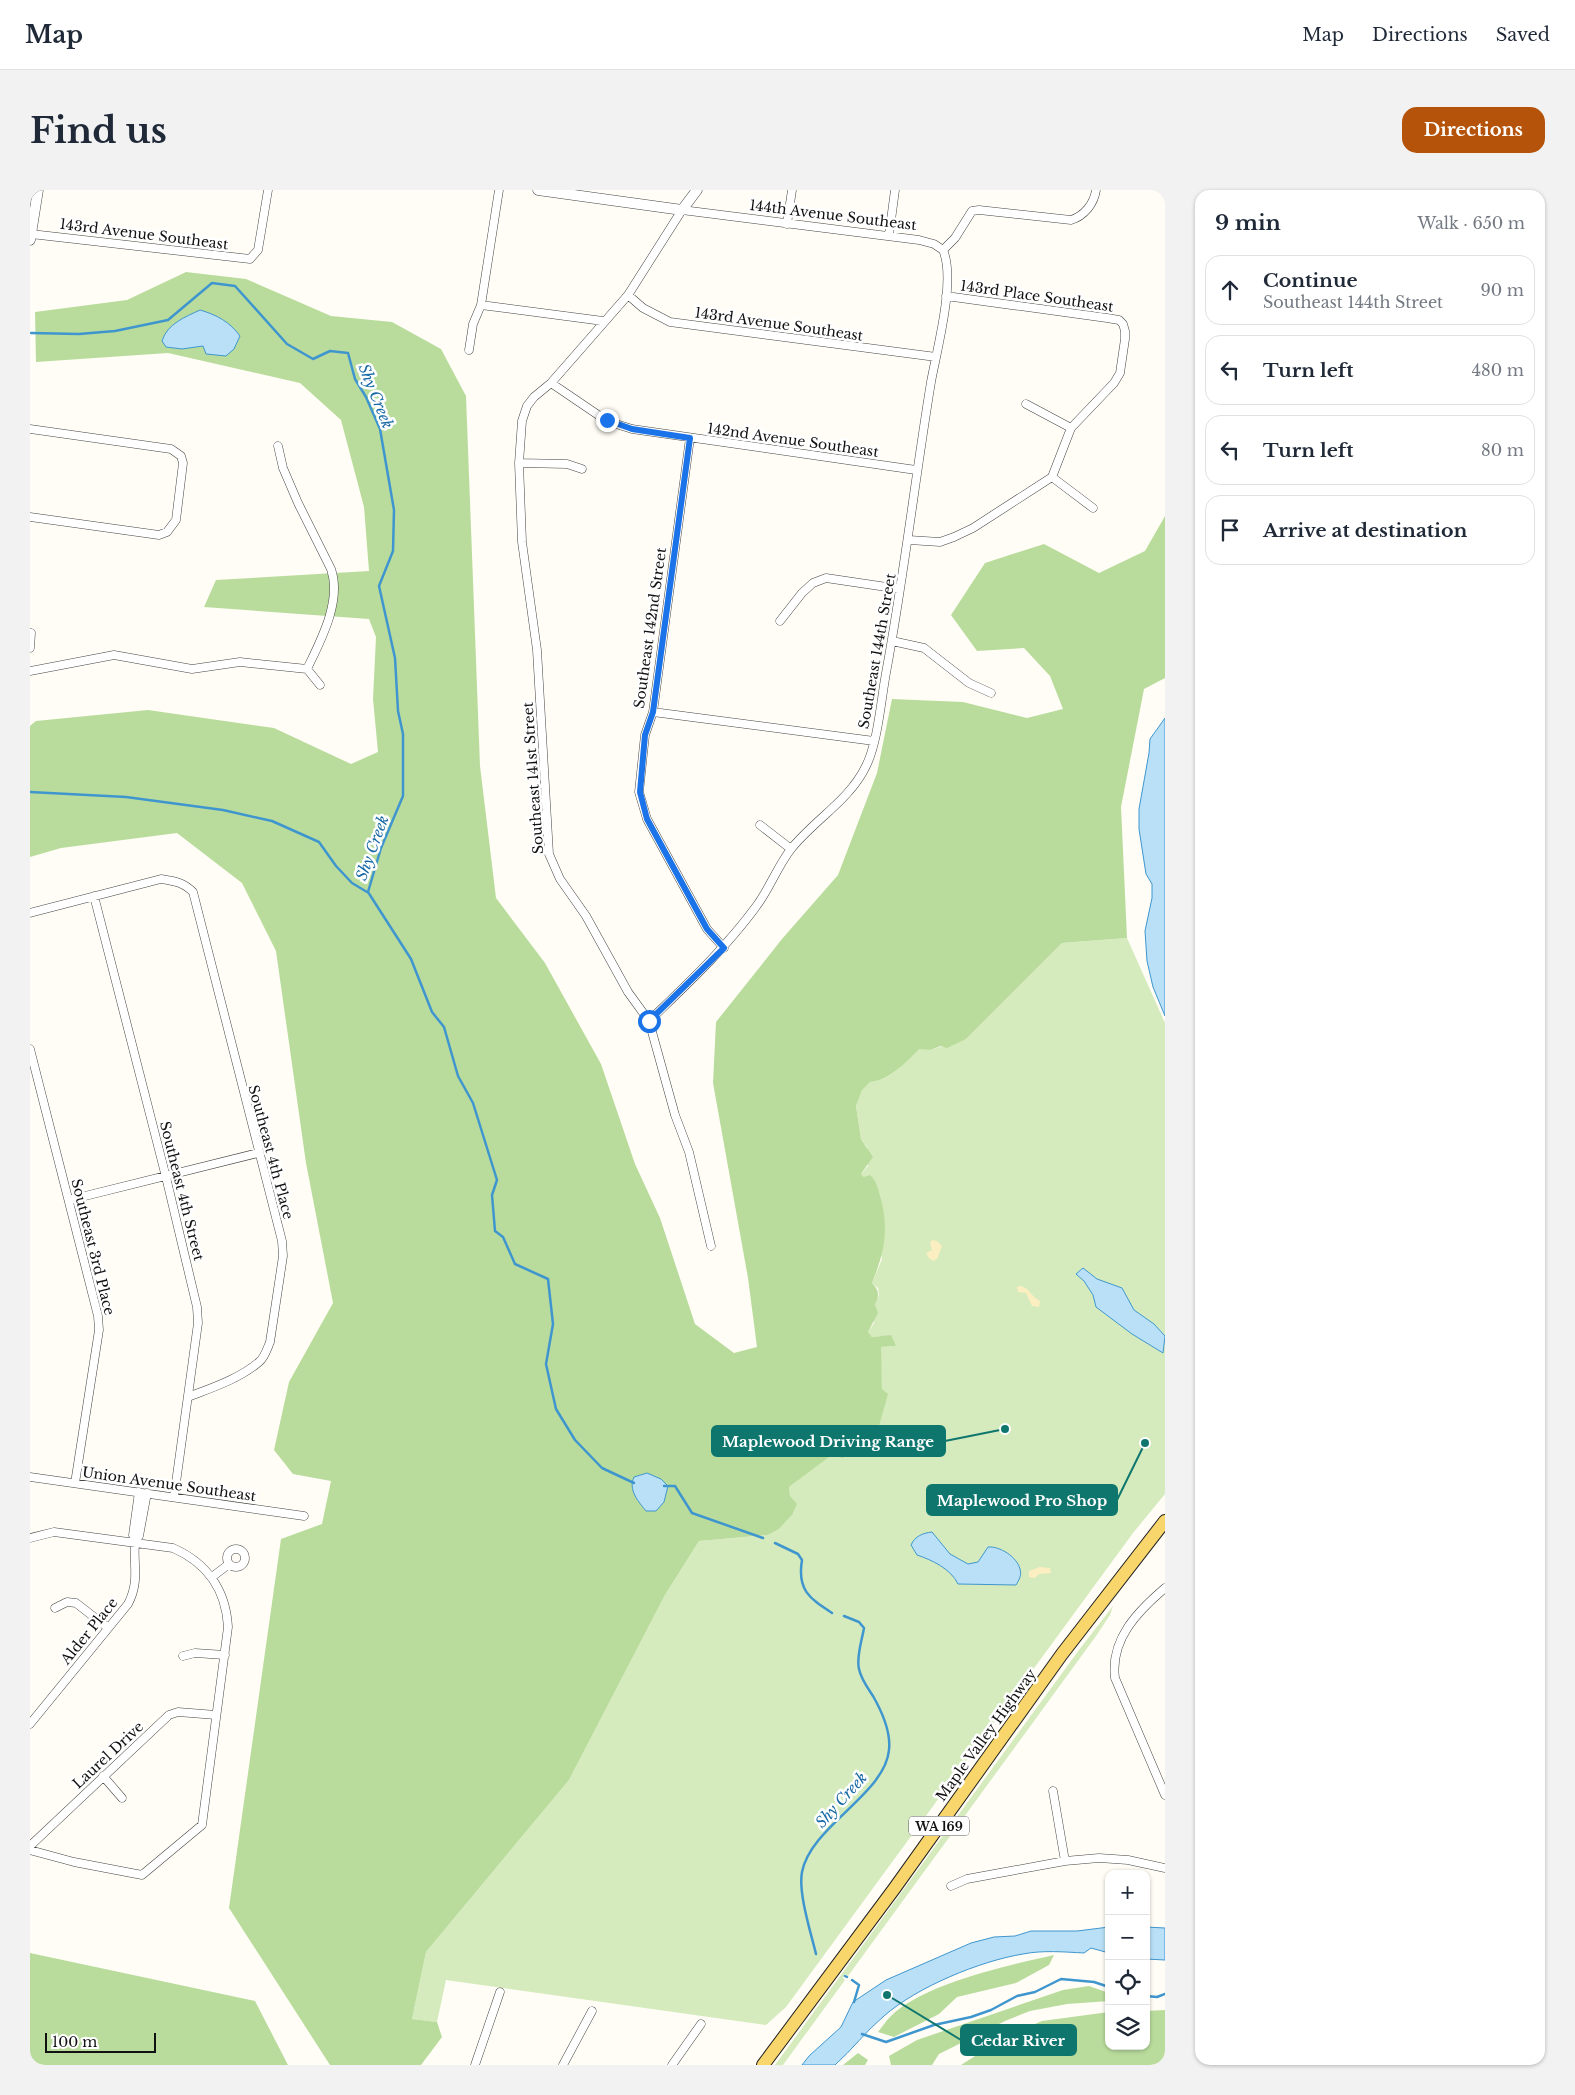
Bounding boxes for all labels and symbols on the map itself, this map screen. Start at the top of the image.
street label: 144th Avenue Southeast [748,196,918,234]
street label: 143rd Avenue Southeast [59,215,230,253]
street label: 143rd Place Southeast [959,276,1115,316]
street label: 143rd Avenue Southeast [694,303,865,345]
water label: Shy Creek [354,361,398,431]
route end [596,409,619,432]
street label: 142nd Avenue Southeast [706,419,881,461]
street label: Southeast 142nd Street [630,546,670,710]
street label: Southeast 144th Street [854,571,900,730]
street label: Southeast 141st Street [519,701,547,855]
water label: Shy Creek [351,813,393,883]
route start [638,1010,661,1033]
street label: Southeast 4th Place [244,1083,298,1221]
street label: Southeast 4th Street [156,1119,208,1263]
street label: Southeast 3rd Place [67,1177,119,1317]
callout: Maplewood Driving Range [712,1426,945,1456]
text: Maplewood Driving Range [722,1432,934,1451]
street label: Union Avenue Southeast [81,1463,258,1505]
callout: Maplewood Pro Shop [927,1485,1117,1515]
text: Maplewood Pro Shop [937,1491,1107,1510]
street label: Alder Place [56,1594,121,1669]
street label: Maple Valley Highway [932,1665,1040,1805]
street label: Laurel Drive [69,1718,147,1792]
water label: Shy Creek [811,1768,871,1832]
road number: WA 169 [909,1816,969,1835]
callout: Cedar River [961,2025,1076,2055]
scale bar [45,2030,156,2053]
text: Cedar River [971,2031,1066,2050]

